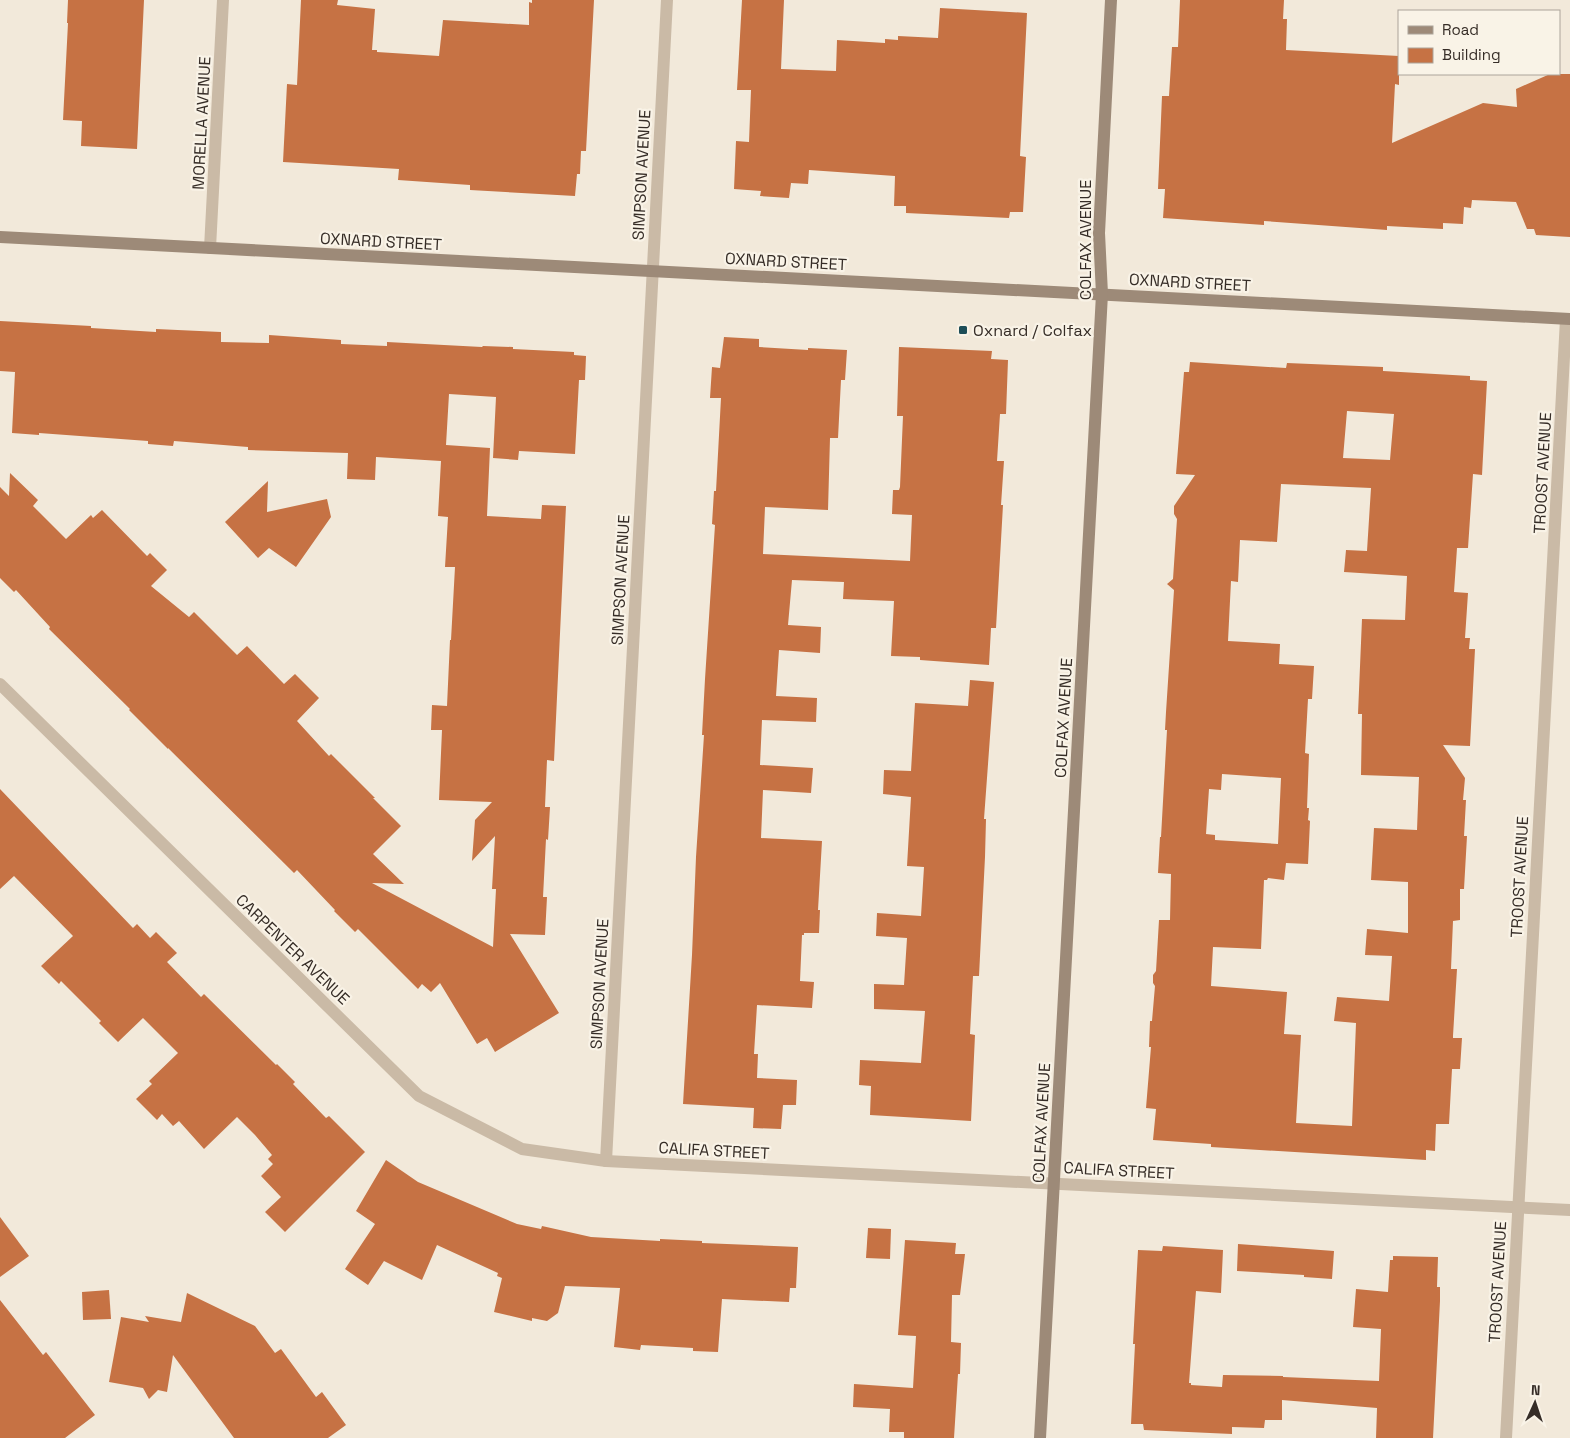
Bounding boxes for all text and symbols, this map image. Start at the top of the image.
legend [1398,10,1560,75]
text: Road [1442,20,1479,39]
text: Building [1442,45,1501,64]
street label: MORELLA AVENUE [188,56,215,190]
street label: SIMPSON AVENUE [628,109,655,241]
street label: COLFAX AVENUE [1075,180,1096,300]
street label: OXNARD STREET [319,228,443,255]
street label: OXNARD STREET [724,248,848,275]
street label: OXNARD STREET [1128,269,1252,296]
place label: Oxnard / Colfax [973,320,1092,341]
marker: Oxnard / Colfax [957,324,969,336]
street label: TROOST AVENUE [1529,412,1556,534]
street label: SIMPSON AVENUE [607,514,634,646]
street label: COLFAX AVENUE [1050,657,1077,779]
street label: TROOST AVENUE [1506,816,1533,938]
street label: CARPENTER AVENUE [231,890,354,1009]
street label: SIMPSON AVENUE [586,918,613,1050]
street label: COLFAX AVENUE [1028,1062,1055,1184]
street label: CALIFA STREET [658,1137,770,1164]
street label: CALIFA STREET [1063,1157,1175,1184]
street label: TROOST AVENUE [1484,1221,1511,1343]
north arrow [1510,1378,1560,1428]
text: N [1531,1381,1541,1399]

